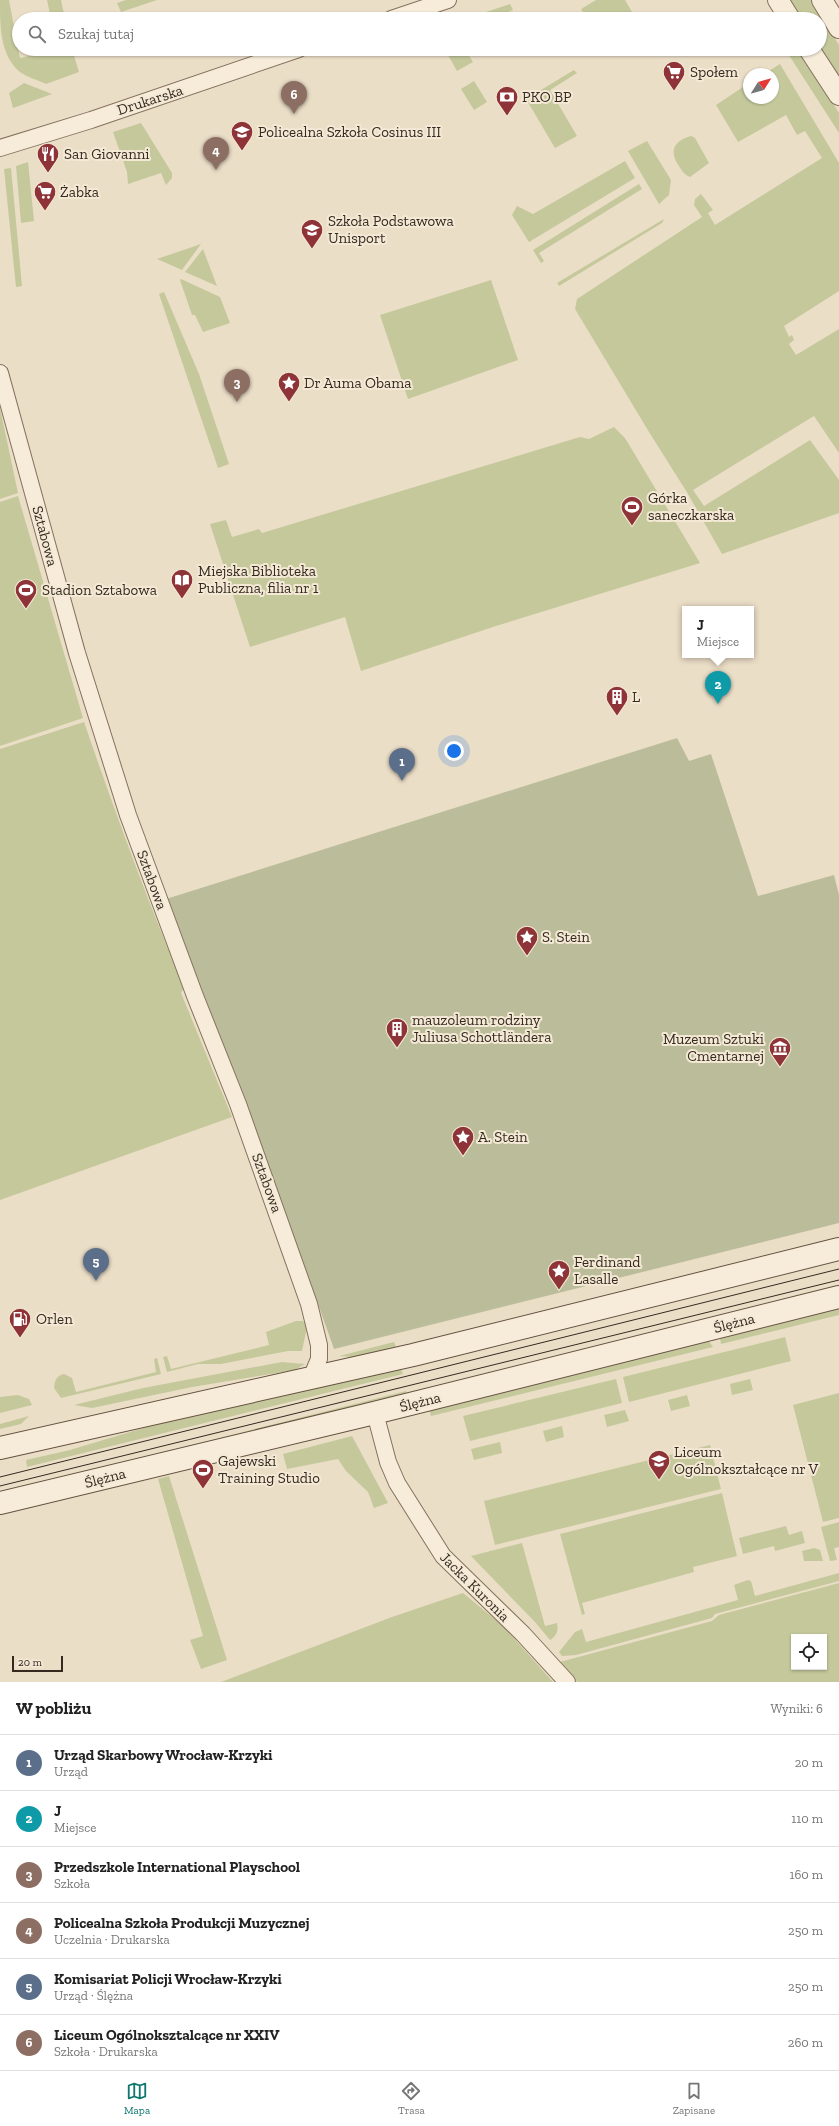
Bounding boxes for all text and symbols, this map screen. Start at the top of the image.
search box [12,12,827,56]
icon: search [26,23,48,45]
text: Szukaj tutaj [58,25,134,43]
supermarket icon: Społem [661,59,687,92]
place label: Społem [690,63,738,81]
north arrow [743,68,779,104]
street label: Drukarska [115,81,185,119]
pin: 6 [281,81,307,114]
bank icon: PKO BP [494,84,520,117]
place label: PKO BP [522,88,572,106]
school or university icon: Policealna Szkoła Cosinus III [229,119,255,152]
place label: Policealna Szkoła Cosinus III [258,123,441,141]
pin: 4 [203,137,229,170]
restaurant icon: San Giovanni [35,141,61,174]
place label: San Giovanni [64,145,150,163]
supermarket icon: Żabka [32,179,58,212]
place label: Żabka [60,183,99,201]
place label: Szkoła Podstawowa Unisport [328,212,454,247]
school or university icon: Szkoła Podstawowa Unisport [299,217,325,250]
pin: 3 [224,369,250,402]
place icon: Dr Auma Obama [276,370,302,403]
place label: Dr Auma Obama [304,374,411,392]
place label: Górka saneczkarska [648,489,734,524]
sports icon: Górka saneczkarska [619,494,645,527]
street label: Sztabowa [28,504,62,568]
place label: Miejska Biblioteka Publiczna, filia nr 1 [198,562,319,597]
library icon: Miejska Biblioteka Publiczna, filia nr 1 [169,567,195,600]
sports icon: Stadion Sztabowa [13,577,39,610]
place label: Stadion Sztabowa [42,581,157,599]
popup [682,606,754,658]
text: J [697,616,704,634]
text: Miejsce [697,634,739,649]
pin: 2 [705,671,731,704]
building icon: L [604,684,630,717]
place label: L [632,688,640,706]
your location [444,741,464,761]
pin: 1 [389,748,415,781]
street label: Sztabowa [133,848,171,912]
place icon: S. Stein [514,924,540,957]
place label: S. Stein [542,928,590,946]
place label: mauzoleum rodziny Juliusa Schottländera [412,1011,552,1046]
building icon: mauzoleum rodziny Juliusa Schottländera [384,1016,410,1049]
place label: Muzeum Sztuki Cmentarnej [663,1030,764,1065]
museum icon: Muzeum Sztuki Cmentarnej [767,1035,793,1068]
place icon: A. Stein [450,1124,476,1157]
place label: A. Stein [478,1128,528,1146]
street label: Sztabowa [248,1151,286,1215]
pin: 5 [83,1248,109,1281]
place label: Ferdinand Lasalle [574,1253,641,1288]
place icon: Ferdinand Lasalle [546,1258,572,1291]
fuel station icon: Orlen [7,1306,33,1339]
street label: Ślężna [712,1309,756,1337]
place label: Orlen [36,1310,73,1328]
street label: Ślężna [398,1388,442,1416]
place label: Liceum Ogólnokształcące nr V [674,1443,818,1478]
school or university icon: Liceum Ogólnokształcące nr V [646,1448,672,1481]
place label: Gajewski Training Studio [218,1452,320,1487]
sports icon: Gajewski Training Studio [190,1457,216,1490]
street label: Ślężna [83,1464,127,1492]
street label: Jacka Kuronia [436,1548,514,1626]
map controls [791,1634,827,1670]
button: locate [791,1634,827,1670]
scale bar [12,1654,63,1673]
text: 20 m [18,1656,42,1669]
text: W pobliżu [16,1698,91,1718]
text: Wyniki: 6 [770,1701,823,1716]
text: Urząd Skarbowy Wrocław-Krzyki [54,1746,272,1764]
text: 1 [26,1755,32,1770]
text: 20 m [795,1755,823,1770]
text: Urząd [54,1764,88,1779]
text: J [54,1802,61,1820]
text: 2 [26,1811,32,1826]
text: 110 m [791,1811,823,1826]
text: Miejsce [54,1820,96,1835]
text: Przedszkole International Playschool [54,1858,300,1876]
text: 3 [26,1867,32,1882]
text: 160 m [789,1867,823,1882]
text: Szkoła [54,1876,90,1891]
text: Policealna Szkoła Produkcji Muzycznej [54,1914,309,1932]
text: 4 [25,1923,33,1938]
text: 250 m [788,1923,823,1938]
text: Uczelnia · Drukarska [54,1932,170,1947]
text: Komisariat Policji Wrocław-Krzyki [54,1970,282,1988]
text: 5 [26,1979,32,1994]
text: 250 m [788,1979,823,1994]
text: Urząd · Ślężna [54,1988,133,2003]
text: Liceum Ogólnoksztalcące nr XXIV [54,2026,279,2044]
text: 6 [26,2035,32,2050]
text: 260 m [788,2035,823,2050]
text: Szkoła · Drukarska [54,2044,158,2059]
tab: Mapa [124,2080,150,2117]
tab: Trasa [398,2080,425,2117]
tab: Zapisane [673,2080,715,2117]

